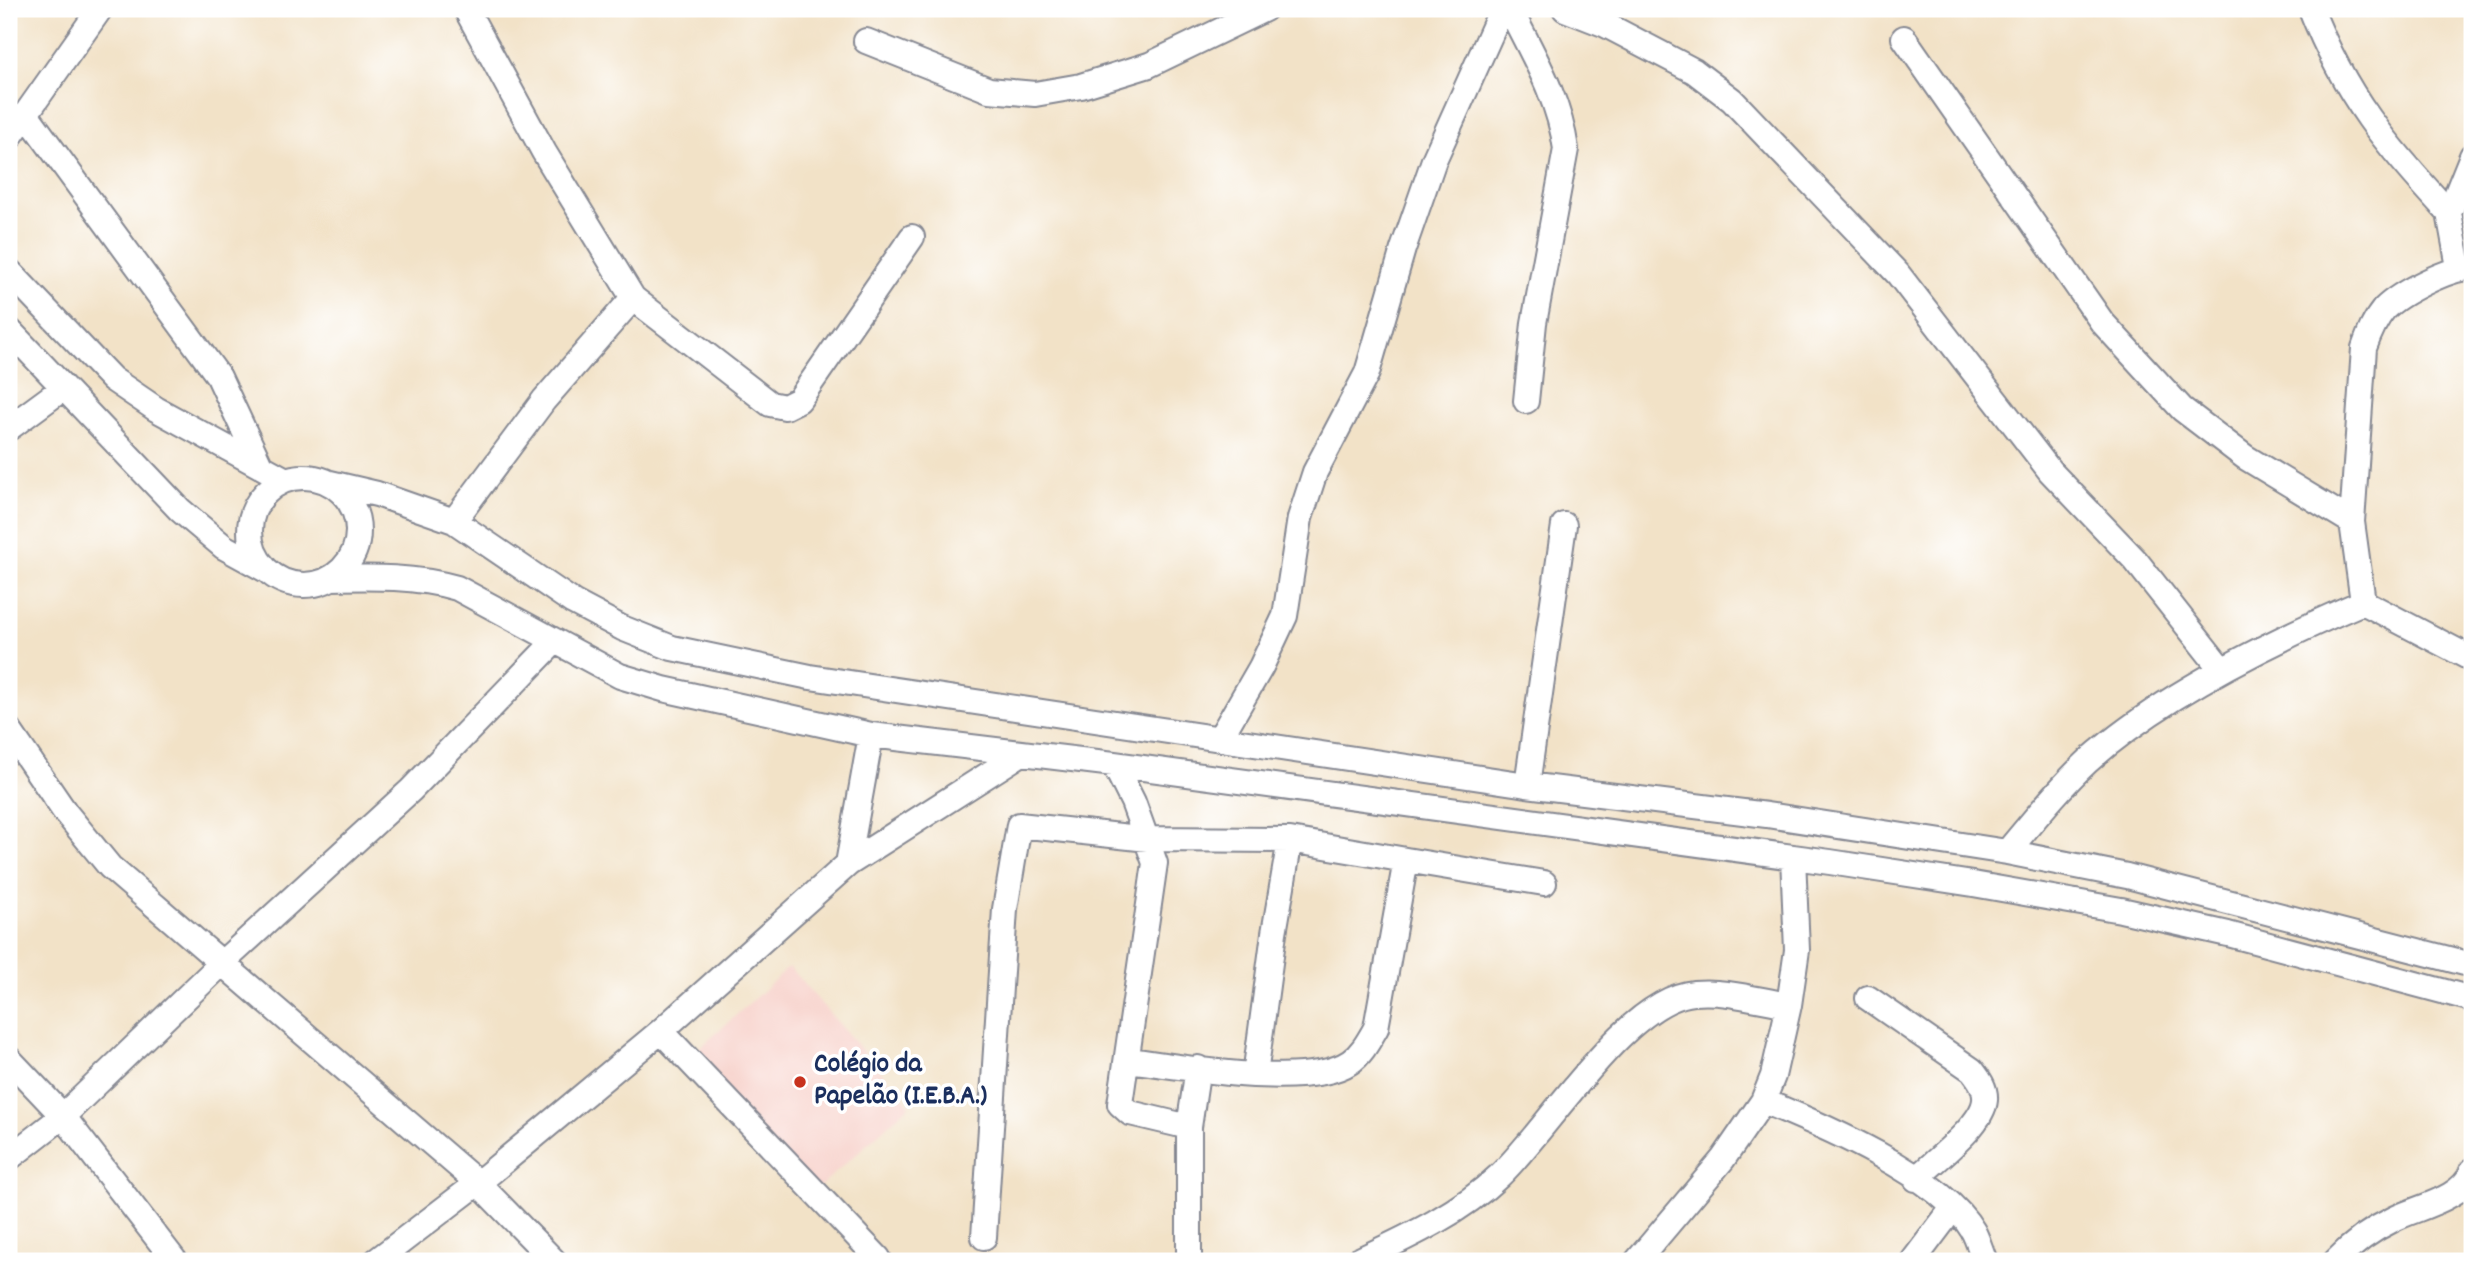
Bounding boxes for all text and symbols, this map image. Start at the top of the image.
place label: Colégio da Papelão (I.E.B.A.) [814,1046,987,1118]
marker: Colégio da Papelão (I.E.B.A.) [792,1074,808,1090]

